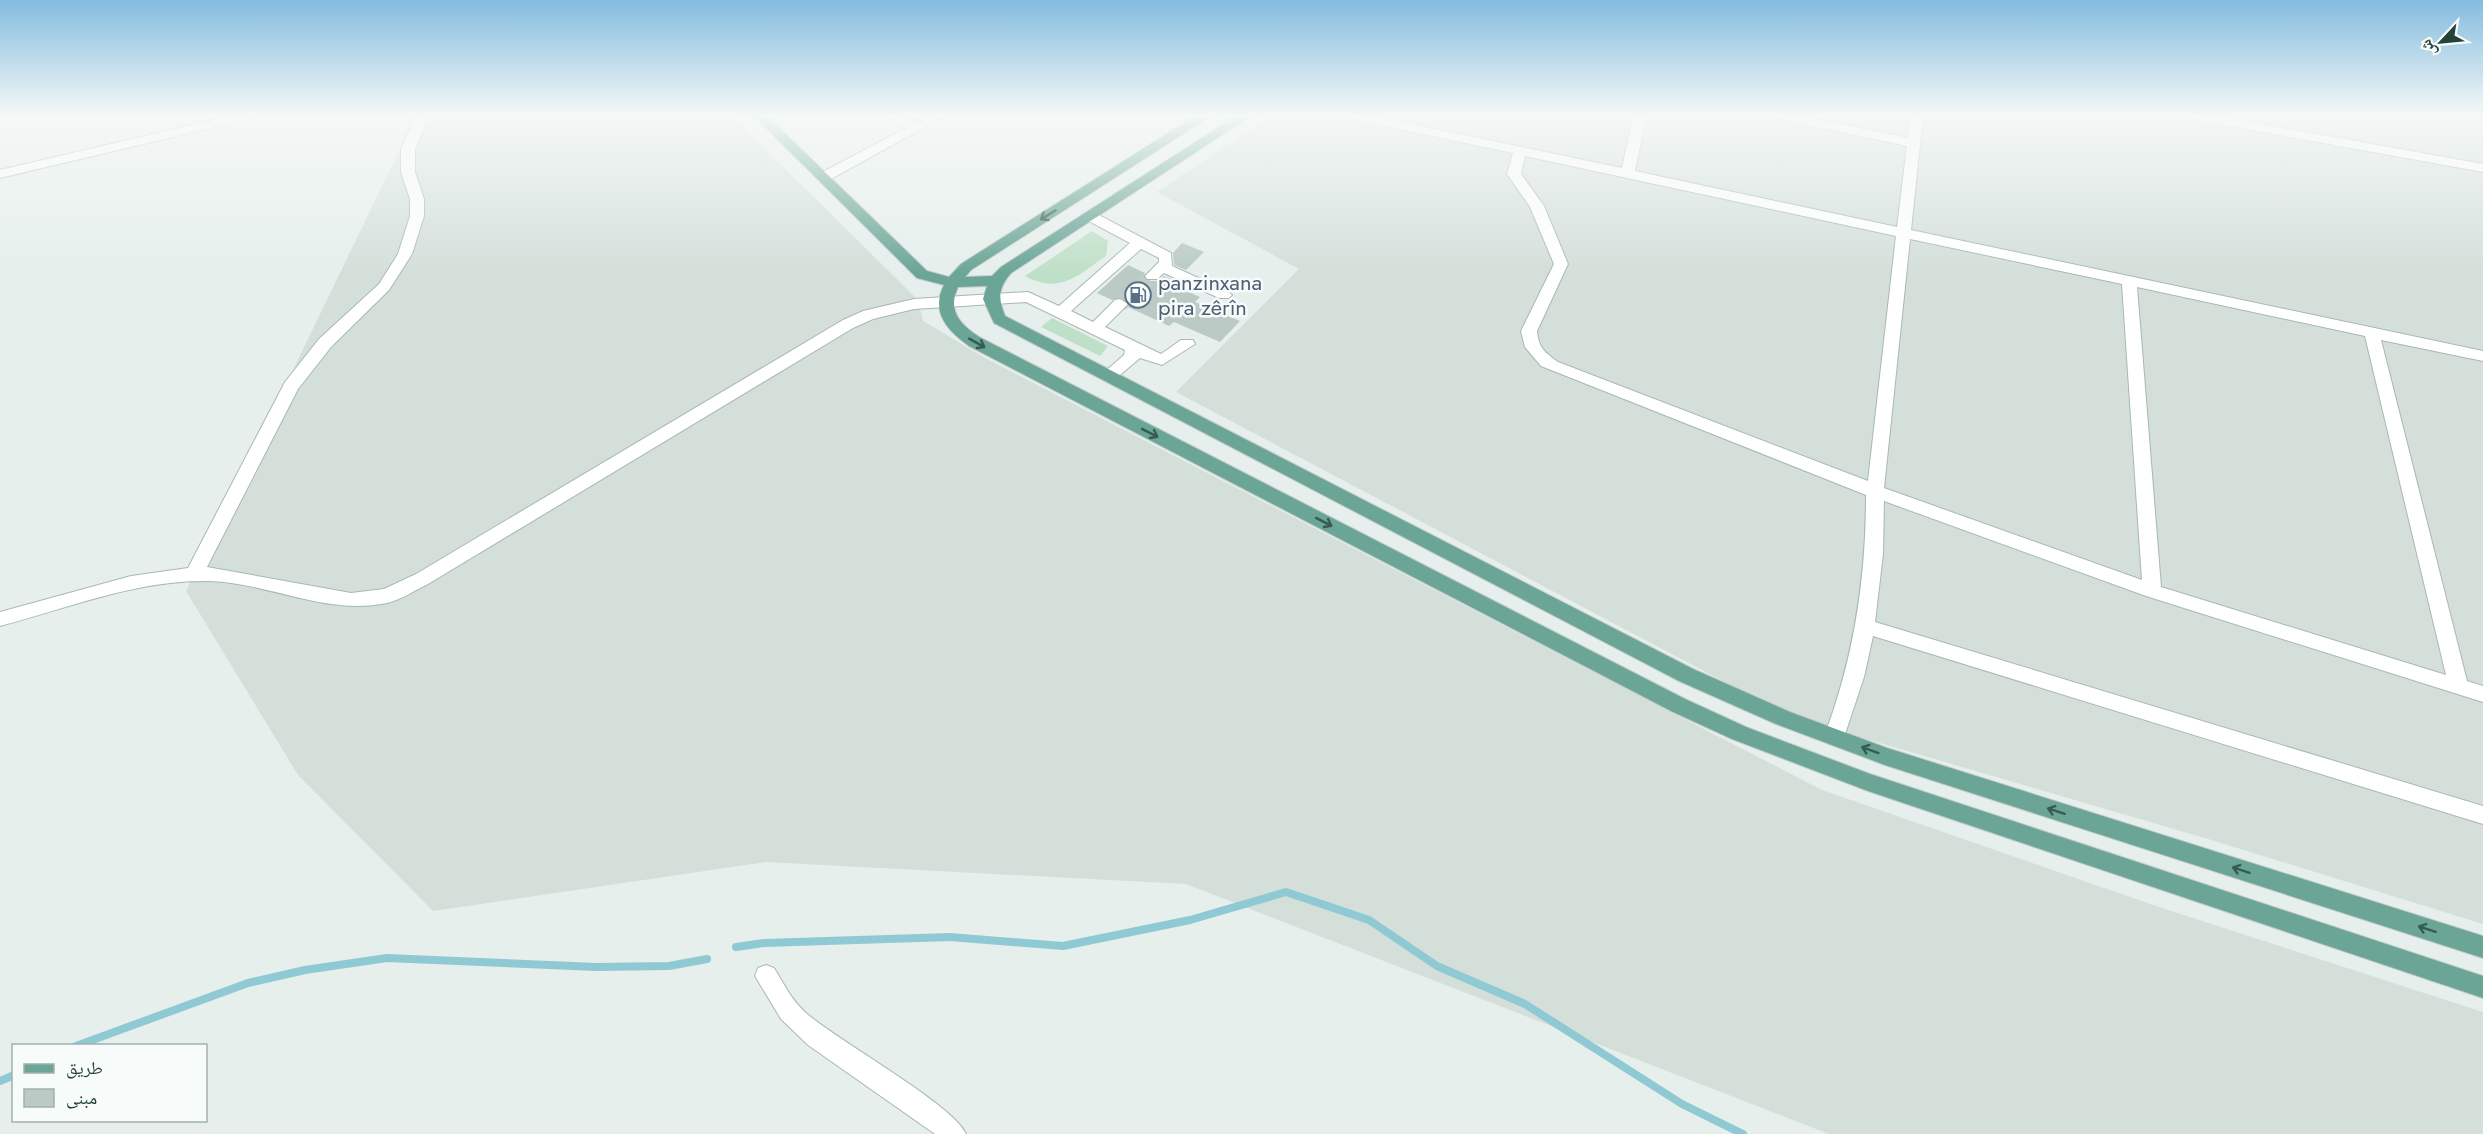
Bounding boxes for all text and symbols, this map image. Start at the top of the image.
north arrow [2411,12,2471,72]
text: ش [2414,36,2442,61]
one-way arrow [1040,209,1057,221]
place label: panzinxana pira zêrîn [1158,266,1262,323]
fuel station icon: panzinxana pira zêrîn [1123,280,1153,310]
one-way arrow [968,337,985,349]
one-way arrow [1141,428,1159,439]
one-way arrow [1314,517,1332,528]
one-way arrow [1861,744,1880,755]
one-way arrow [2047,804,2066,815]
one-way arrow [2232,864,2251,875]
one-way arrow [2418,923,2437,934]
legend [12,1044,207,1122]
text: طريق [66,1055,103,1081]
text: مبنى [66,1085,97,1111]

